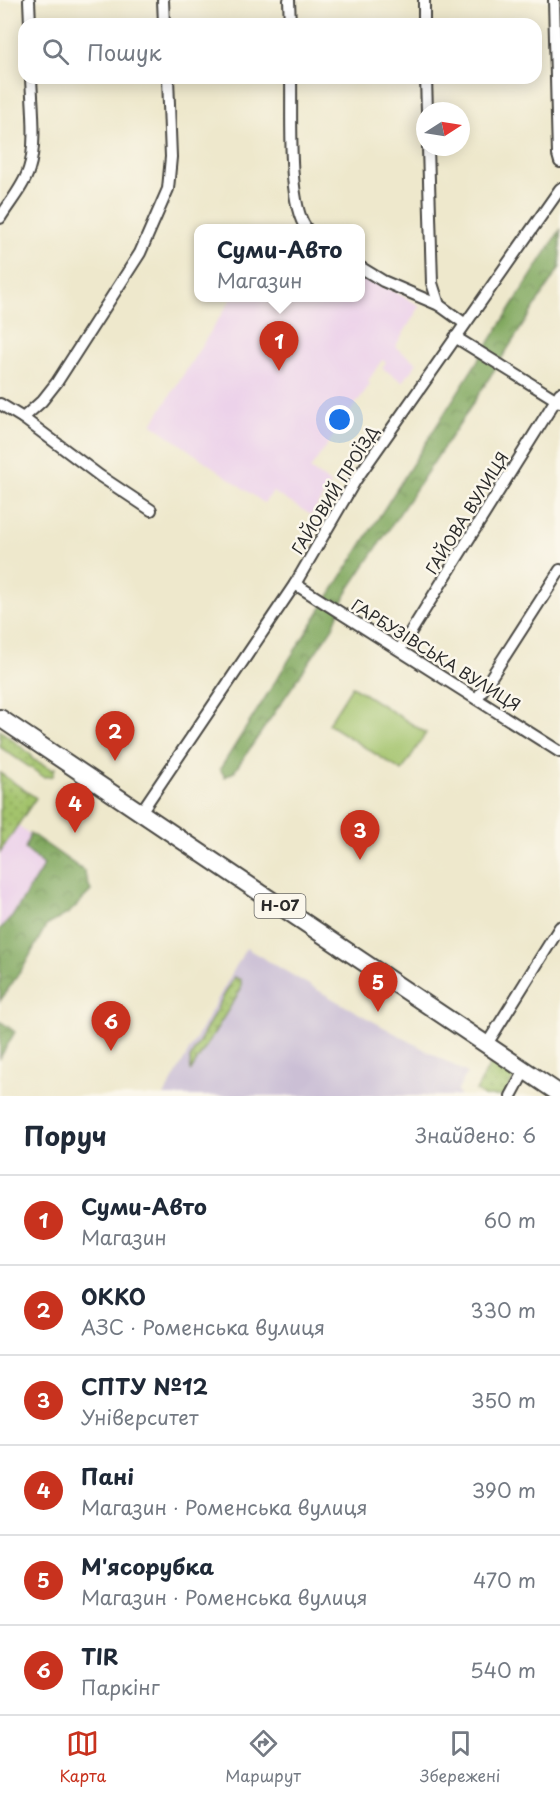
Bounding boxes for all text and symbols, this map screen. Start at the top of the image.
search box [18,18,542,84]
icon: search [39,35,72,68]
text: Пошук [87,35,162,68]
north arrow [416,102,470,156]
popup [194,224,365,302]
text: Суми-Авто [217,232,342,265]
text: Магазин [217,265,302,295]
pin: 1 [260,322,298,371]
your location [325,405,354,434]
street label: ГАЙОВИЙ ПРОЇЗД [285,420,384,558]
street label: ГАЙОВА ВУЛИЦЯ [419,447,514,578]
street label: ГАРБУЗІВСЬКА ВУЛИЦЯ [347,592,526,716]
pin: 2 [96,712,134,761]
pin: 4 [56,784,94,833]
pin: 3 [340,810,380,860]
road number: Н-07 [254,894,306,918]
pin: 5 [358,962,398,1012]
pin: 6 [92,1002,130,1051]
text: Поруч [24,1116,107,1155]
text: Знайдено: 6 [415,1120,536,1150]
text: Суми-Авто [81,1189,207,1222]
text: 1 [39,1205,48,1235]
text: 60 m [484,1205,536,1235]
text: Магазин [81,1222,167,1252]
text: ОККО [81,1279,146,1312]
text: 2 [36,1295,51,1325]
text: 330 m [470,1295,536,1325]
text: АЗС · Роменська вулиця [81,1312,325,1342]
text: СПТУ №12 [81,1369,208,1402]
text: 3 [37,1385,50,1415]
text: 350 m [471,1385,536,1415]
text: Університет [81,1402,198,1432]
text: Пані [81,1459,134,1492]
text: 4 [37,1475,50,1505]
text: 390 m [472,1475,536,1505]
text: Магазин · Роменська вулиця [81,1492,368,1522]
text: М'ясорубка [81,1549,214,1582]
text: 5 [37,1565,50,1595]
text: 470 m [473,1565,536,1595]
text: Магазин · Роменська вулиця [81,1582,368,1612]
text: TIR [81,1639,118,1672]
text: 6 [36,1655,51,1685]
text: 540 m [470,1655,536,1685]
text: Паркінг [81,1672,160,1702]
tab: Карта [59,1727,106,1787]
tab: Маршрут [225,1727,301,1787]
tab: Збережені [420,1727,501,1787]

